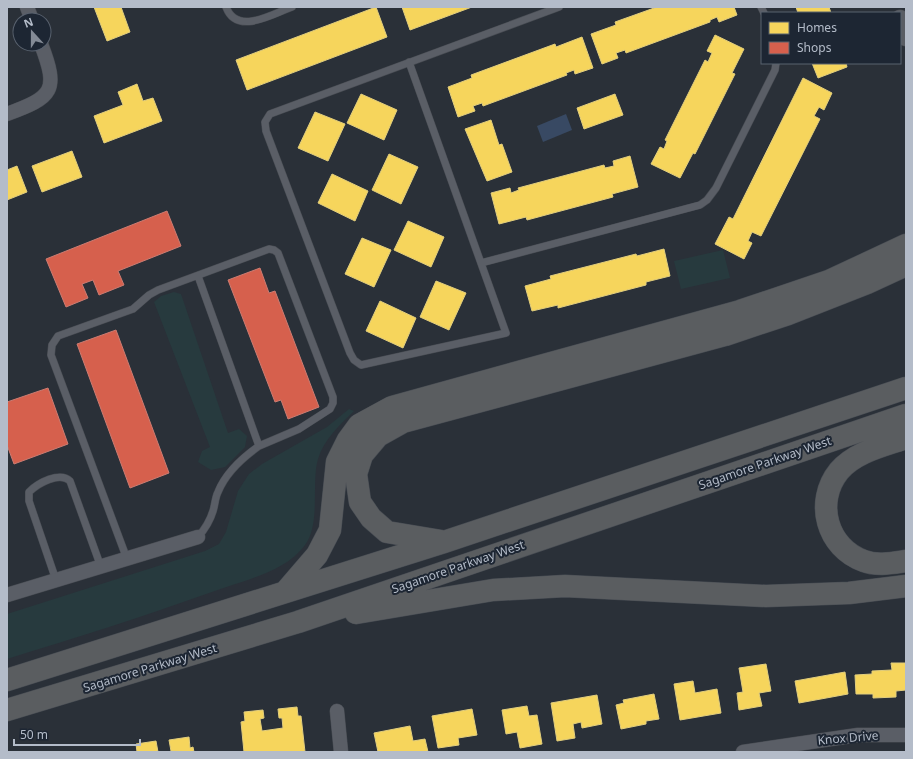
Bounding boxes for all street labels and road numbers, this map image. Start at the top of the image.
street label: Sagamore Parkway West [696,432,834,493]
street label: Sagamore Parkway West [389,536,527,597]
street label: Sagamore Parkway West [81,639,219,696]
street label: Knox Drive [817,726,879,749]

